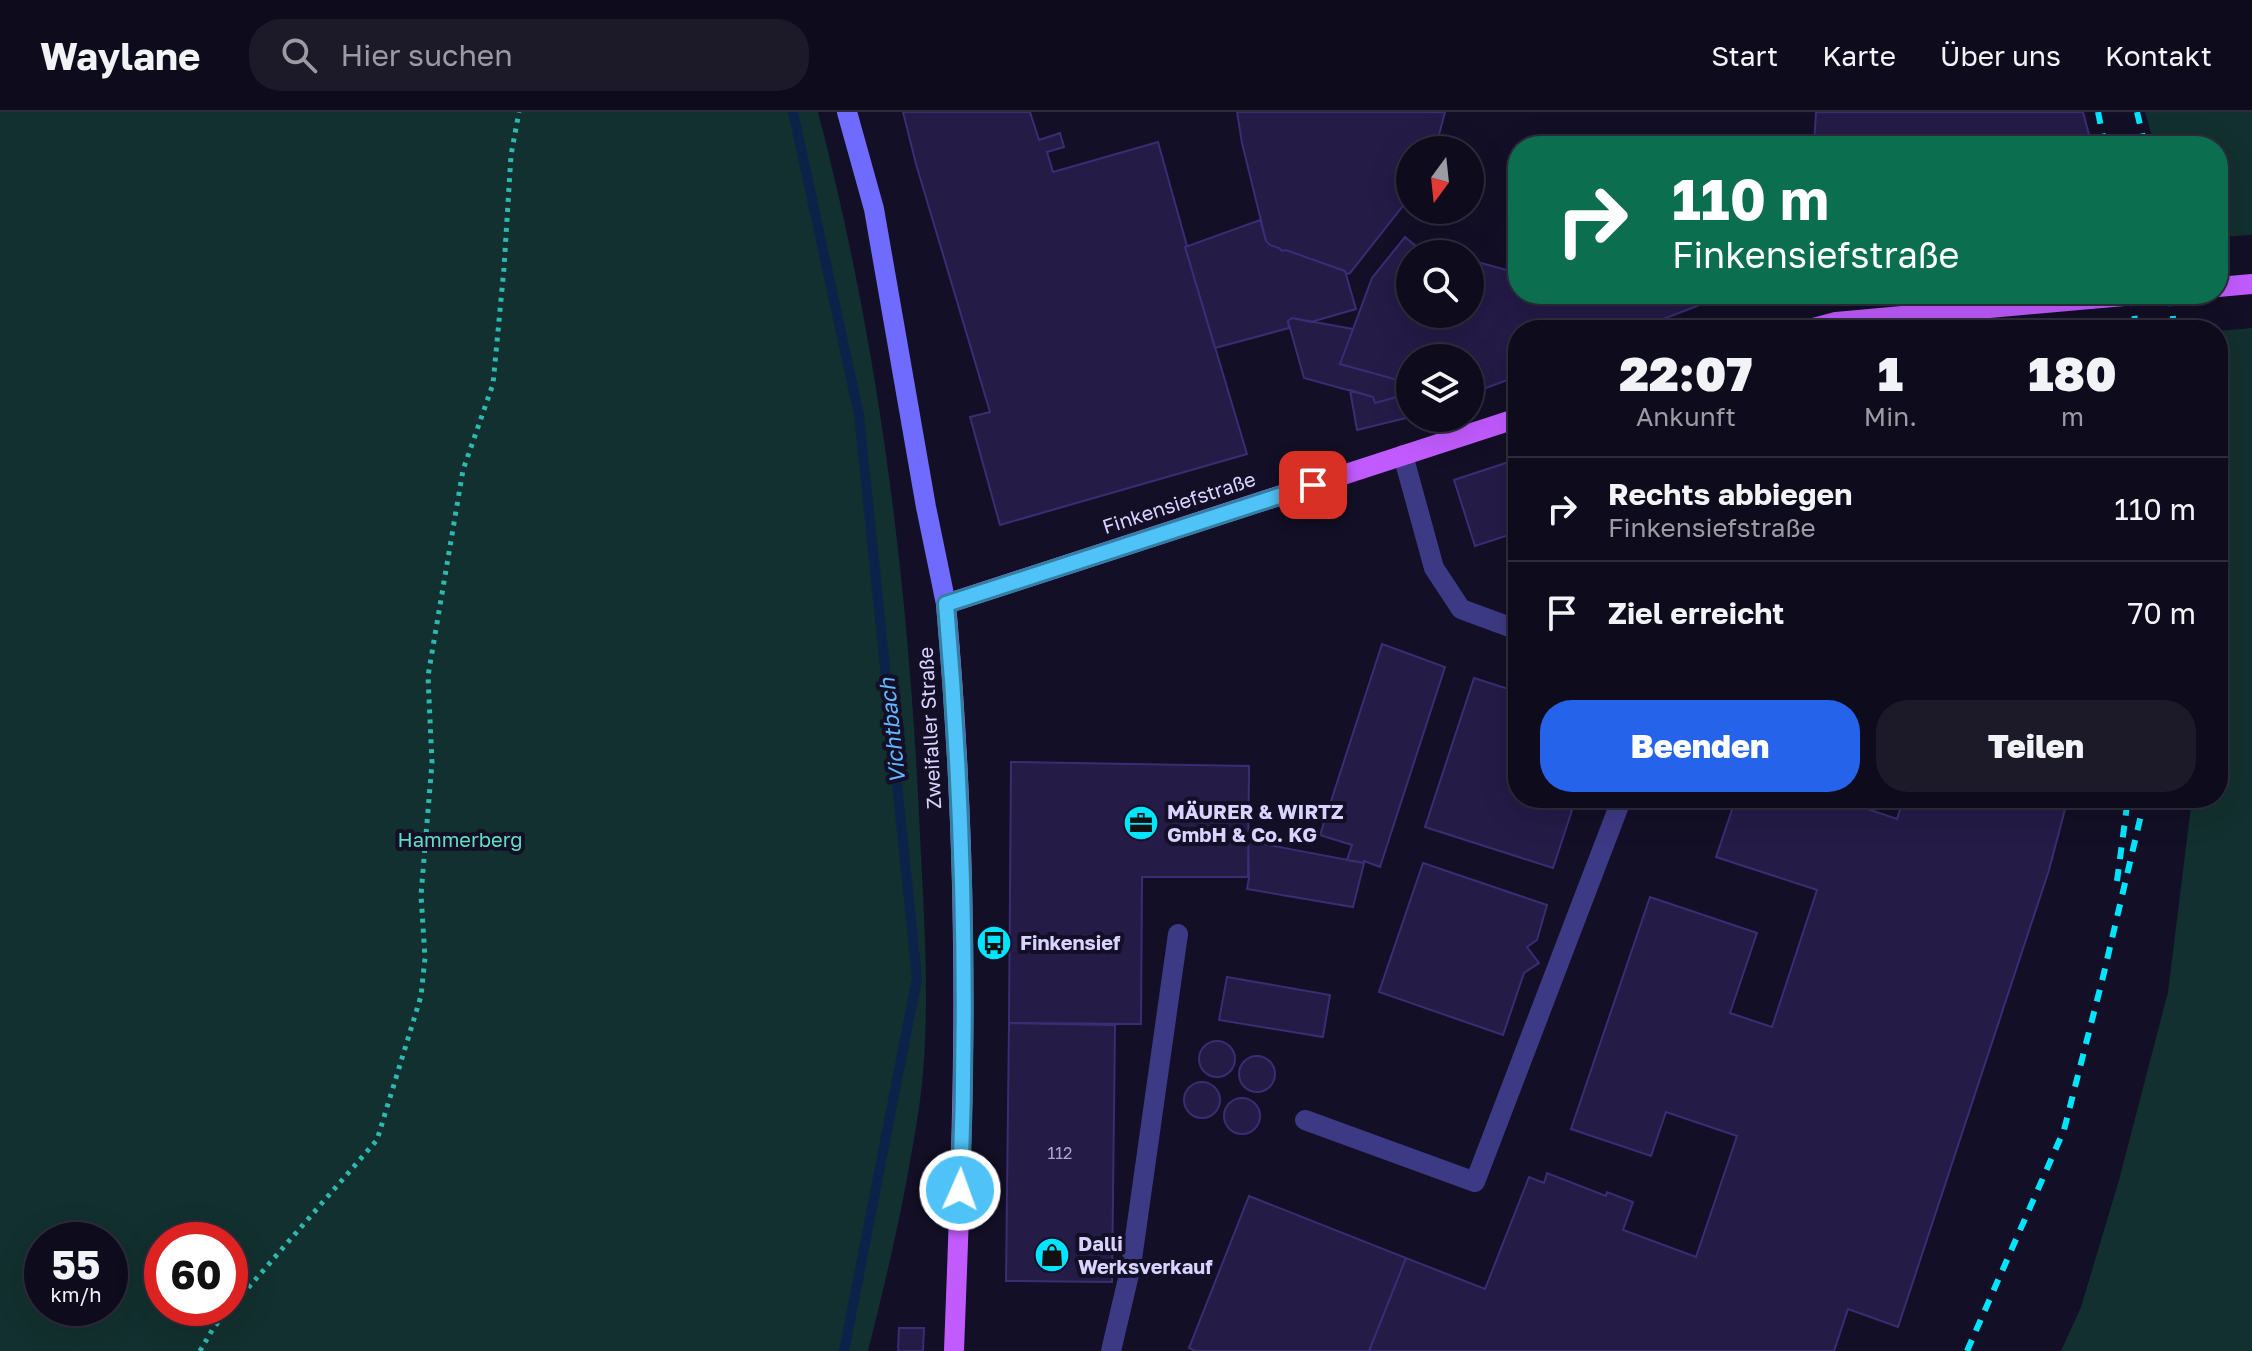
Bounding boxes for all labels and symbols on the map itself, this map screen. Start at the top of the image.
north arrow [1396,136,1484,224]
pin [1279,451,1347,519]
street label: Finkensiefstraße [1099,466,1258,538]
street label: Zweifaller Straße [913,646,945,810]
water label: Vichtbach [872,675,910,785]
place label: MÄURER & WIRTZ GmbH & Co. KG [1167,799,1344,846]
office icon: MÄURER & WIRTZ GmbH & Co. KG [1122,804,1160,842]
park label: Hammerberg [397,827,523,851]
bus stop icon: Finkensief [975,924,1013,962]
place label: Finkensief [1020,930,1121,954]
house number: 112 [1048,1143,1072,1163]
position arrow [918,1148,1002,1232]
speed limit sign: 60 [144,1222,248,1326]
place label: Dalli Werksverkauf [1078,1231,1213,1278]
shop icon: Dalli Werksverkauf [1033,1236,1071,1274]

